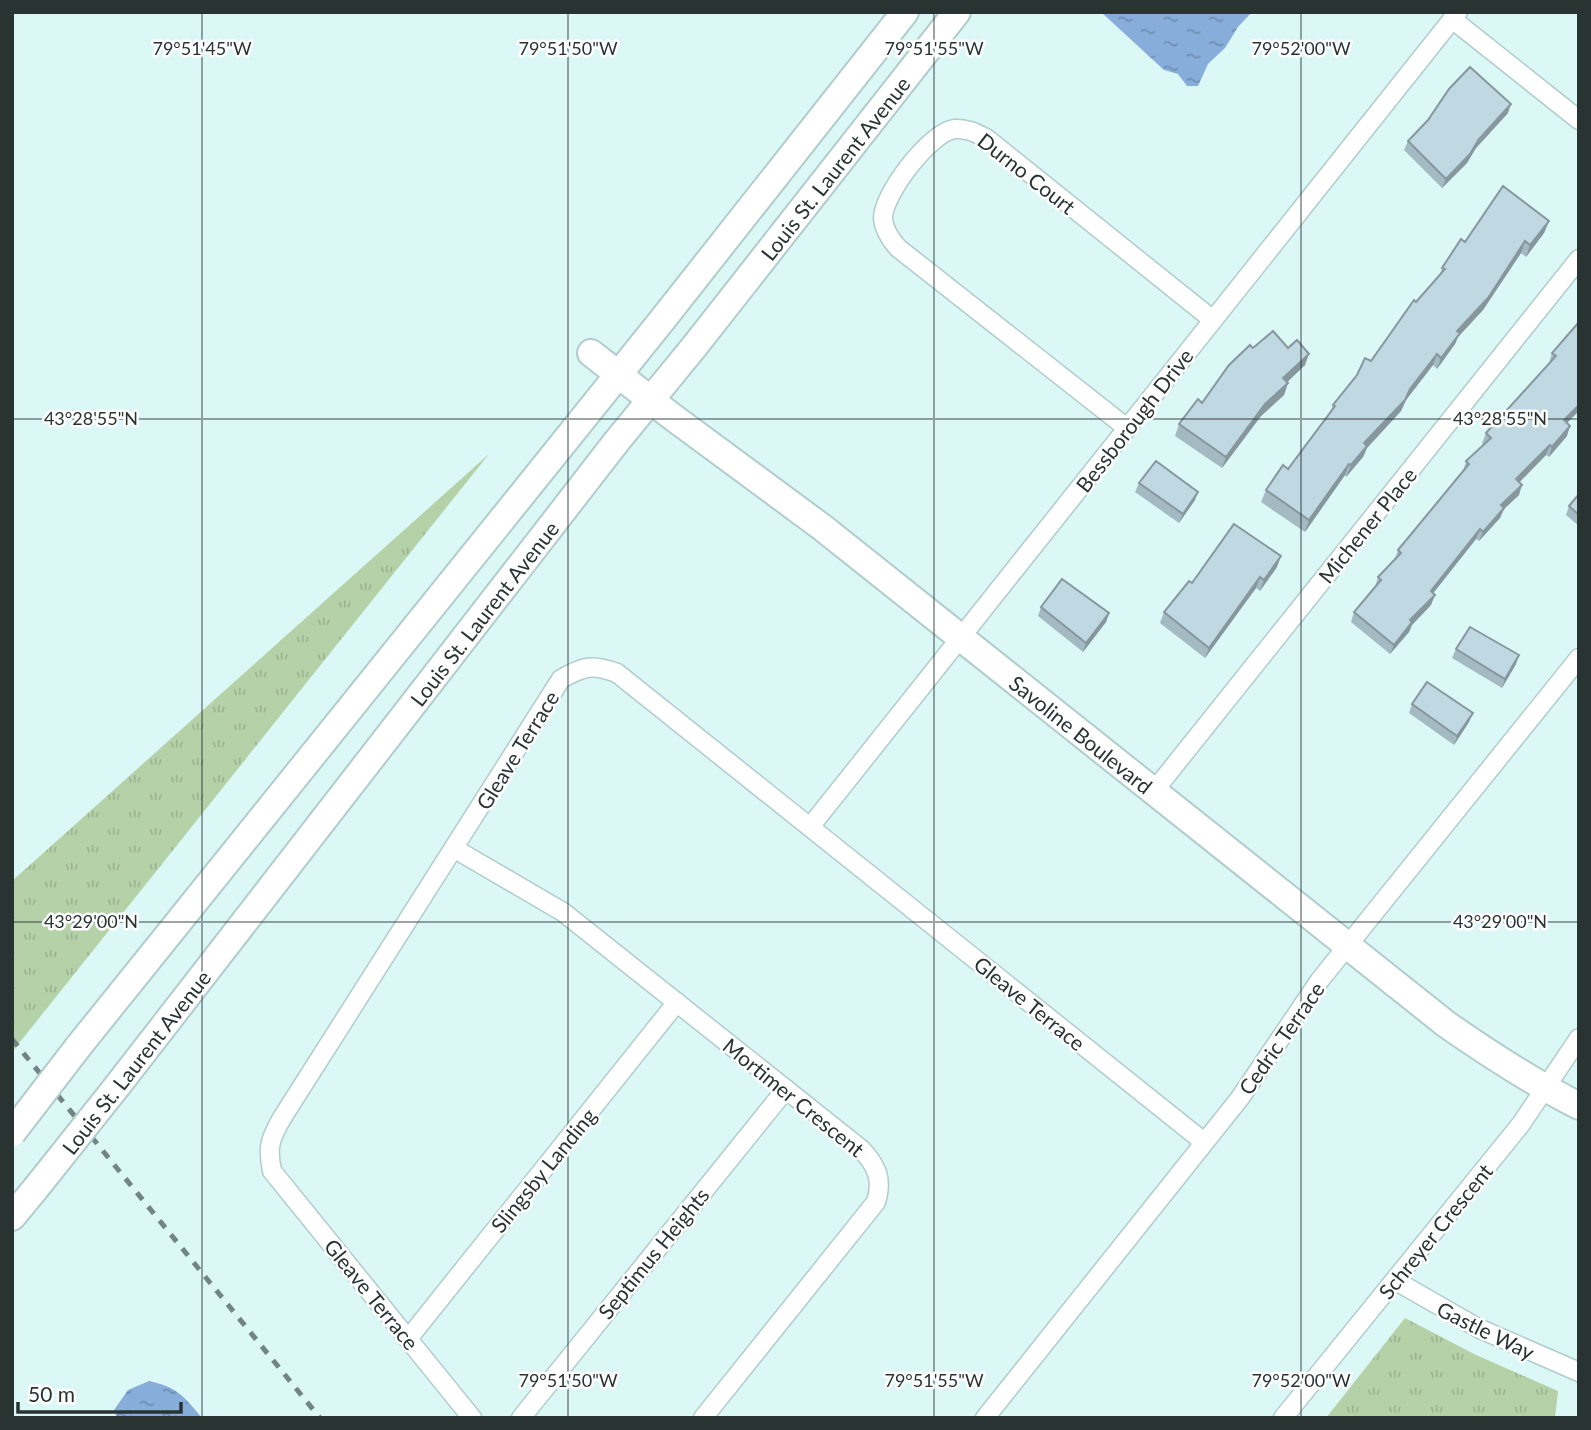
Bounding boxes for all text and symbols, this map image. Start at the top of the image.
text: 79°51'45"W [152,37,252,59]
text: 79°51'50"W [518,37,618,59]
text: 79°51'55"W [884,37,984,59]
text: 79°52'00"W [1251,37,1351,59]
street label: Louis St. Laurent Avenue [755,71,914,265]
street label: Durno Court [973,127,1081,219]
street label: Bessborough Drive [1070,343,1198,497]
text: 43°28'55"N [44,407,138,429]
text: 43°28'55"N [1453,407,1547,429]
street label: Michener Place [1313,462,1421,588]
street label: Louis St. Laurent Avenue [404,516,563,710]
street label: Savoline Boulevard [1005,669,1158,798]
street label: Gleave Terrace [471,686,563,814]
text: 43°29'00"N [44,910,138,932]
text: 43°29'00"N [1453,910,1547,932]
street label: Gleave Terrace [970,951,1090,1055]
street label: Louis St. Laurent Avenue [56,965,216,1159]
street label: Cedric Terrace [1233,977,1329,1099]
street label: Mortimer Crescent [719,1033,870,1162]
street label: Slingsby Landing [485,1103,601,1237]
street label: Schreyer Crescent [1373,1158,1497,1304]
street label: Septimus Heights [593,1182,713,1324]
street label: Gleave Terrace [320,1234,424,1354]
street label: Gastle Way [1433,1296,1539,1364]
text: 79°51'50"W [518,1369,618,1391]
text: 79°51'55"W [884,1369,984,1391]
text: 79°52'00"W [1251,1369,1351,1391]
scale bar [18,1370,180,1414]
text: 50 m [28,1381,75,1406]

